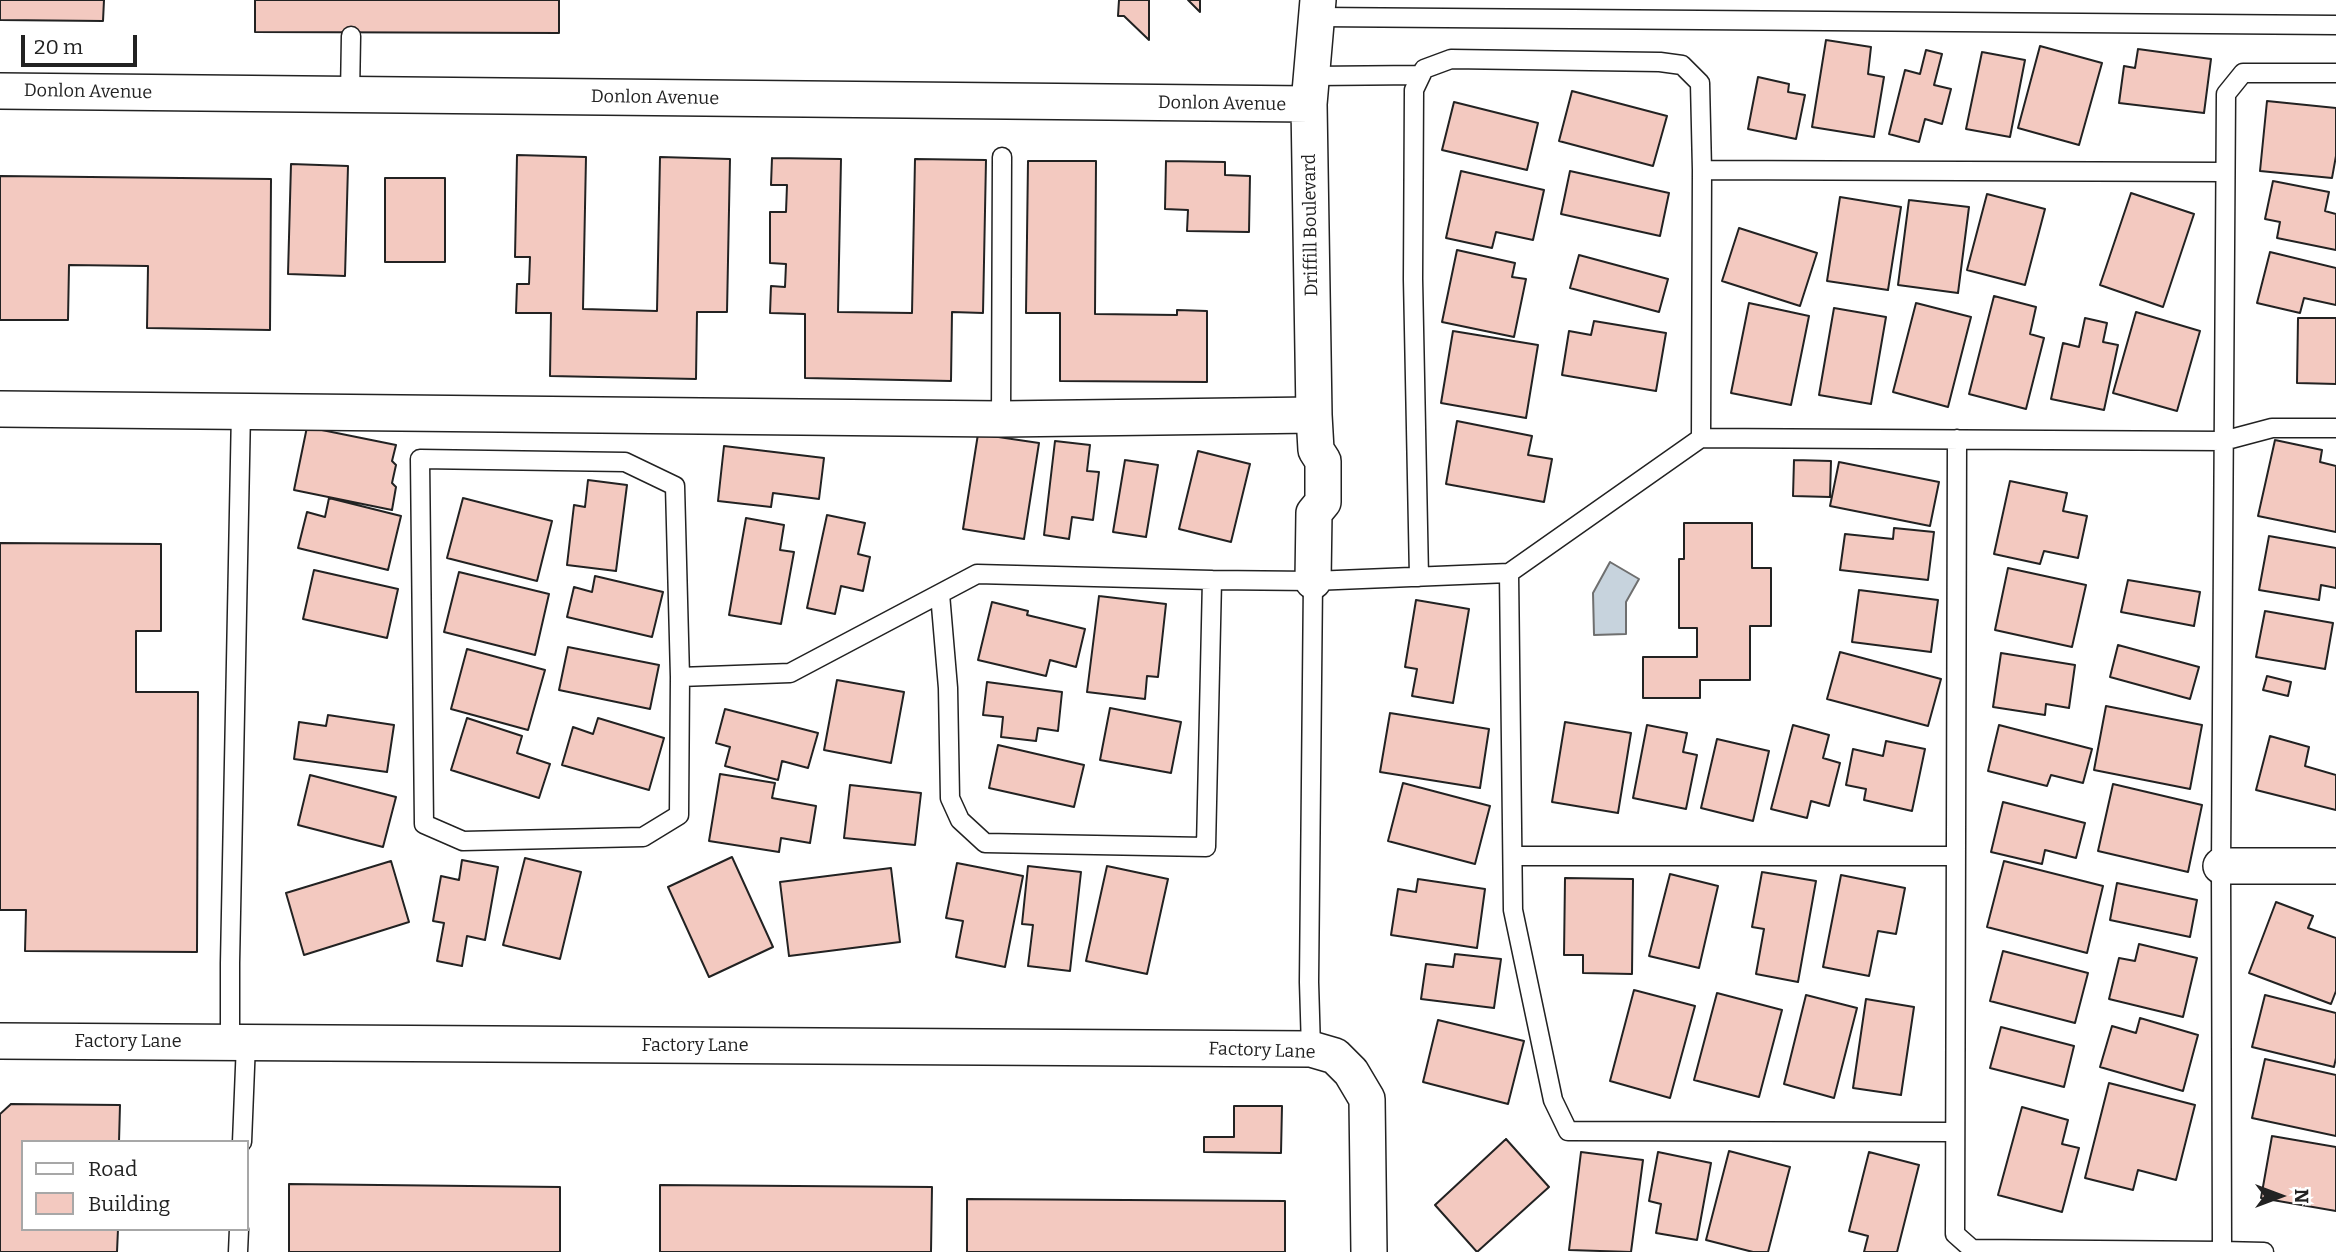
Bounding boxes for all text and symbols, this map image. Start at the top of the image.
scale bar [24,21,140,65]
text: 20 m [34,34,83,60]
street label: Donlon Avenue [24,80,152,104]
street label: Donlon Avenue [591,86,719,110]
street label: Donlon Avenue [1158,92,1286,116]
street label: Driffill Boulevard [1299,153,1323,297]
street label: Factory Lane [74,1031,182,1053]
street label: Factory Lane [641,1035,749,1057]
street label: Factory Lane [1208,1038,1316,1064]
legend [21,1140,248,1231]
text: Road [88,1156,137,1182]
north arrow [2245,1161,2315,1231]
text: N [2290,1189,2313,1203]
text: Building [88,1191,170,1217]

